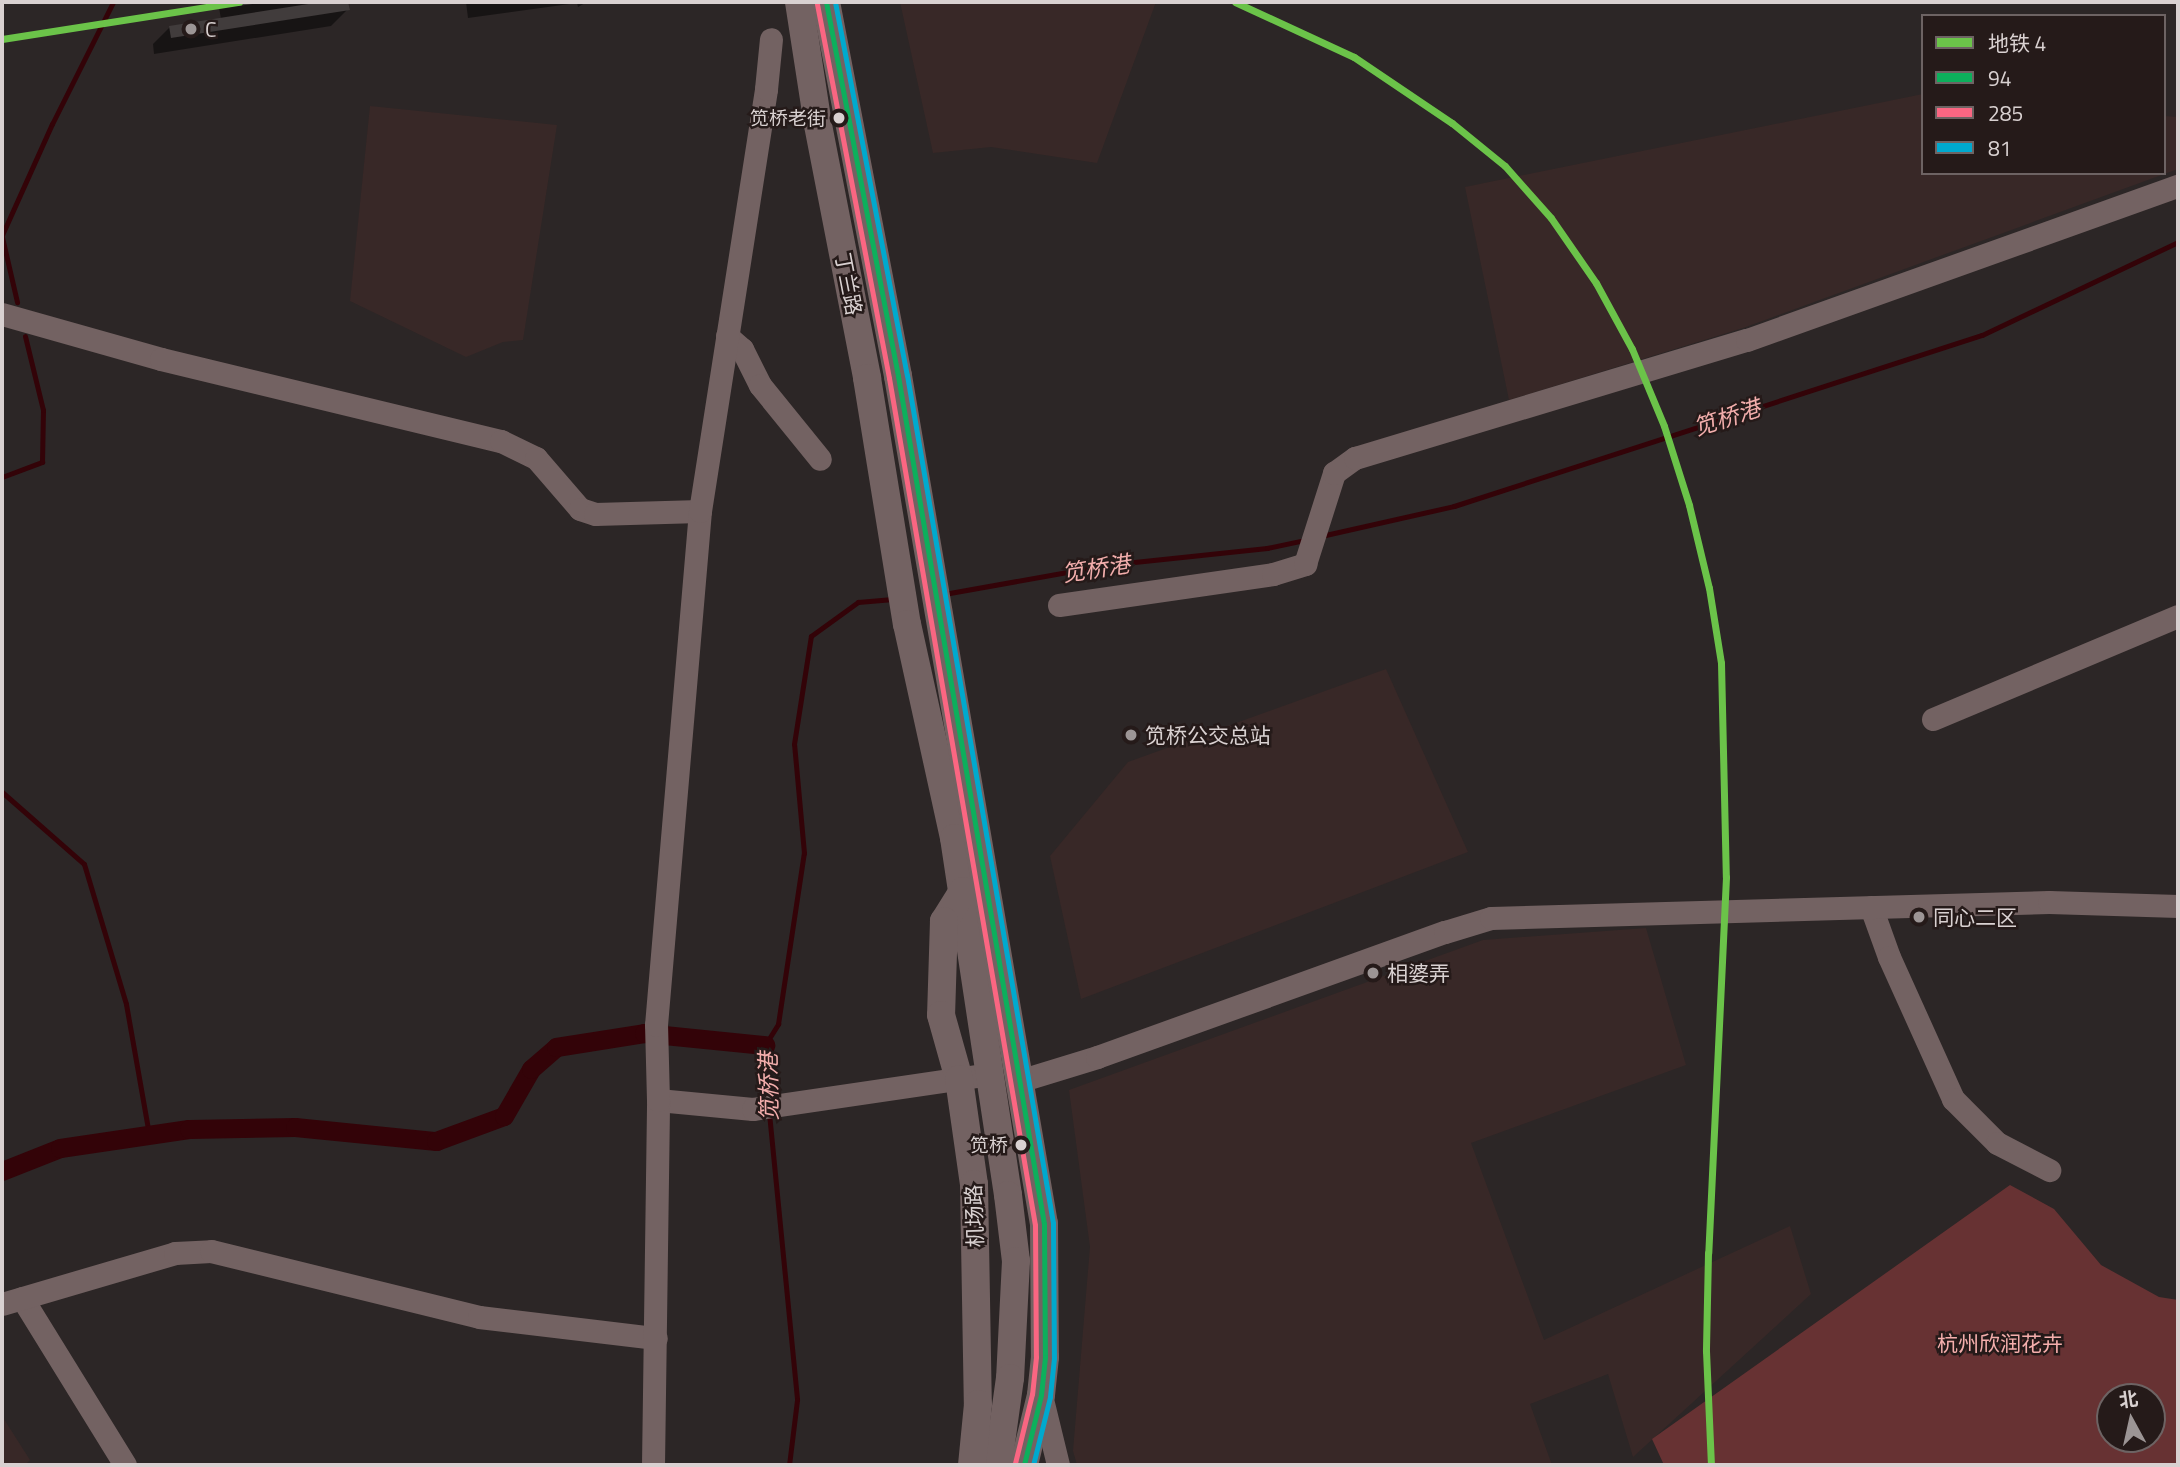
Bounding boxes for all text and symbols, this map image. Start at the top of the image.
legend [1921,14,2166,175]
place label: C [205,16,216,42]
marker: C [183,21,199,37]
text: 地铁 4 [1988,27,2046,59]
text: 94 [1988,62,2012,94]
text: 285 [1988,97,2023,129]
place label: 笕桥老街 [750,107,826,129]
marker: 笕桥老街 [832,111,846,125]
text: 81 [1988,132,2012,164]
street label: 丁兰路 [831,251,867,317]
water label: 笕桥港 [1690,394,1764,442]
water label: 笕桥港 [1060,550,1132,588]
place label: 笕桥公交总站 [1145,722,1271,748]
marker: 笕桥公交总站 [1123,727,1139,743]
place label: 同心二区 [1933,904,2017,930]
marker: 同心二区 [1911,909,1927,925]
place label: 相婆弄 [1387,960,1450,986]
marker: 相婆弄 [1365,965,1381,981]
water label: 笕桥港 [755,1052,783,1122]
place label: 笕桥 [970,1134,1008,1156]
marker: 笕桥 [1014,1138,1028,1152]
street label: 机场路 [960,1184,988,1248]
park label: 杭州欣润花卉 [1937,1330,2063,1356]
north arrow [2096,1383,2166,1453]
text: 北 [2117,1383,2140,1414]

